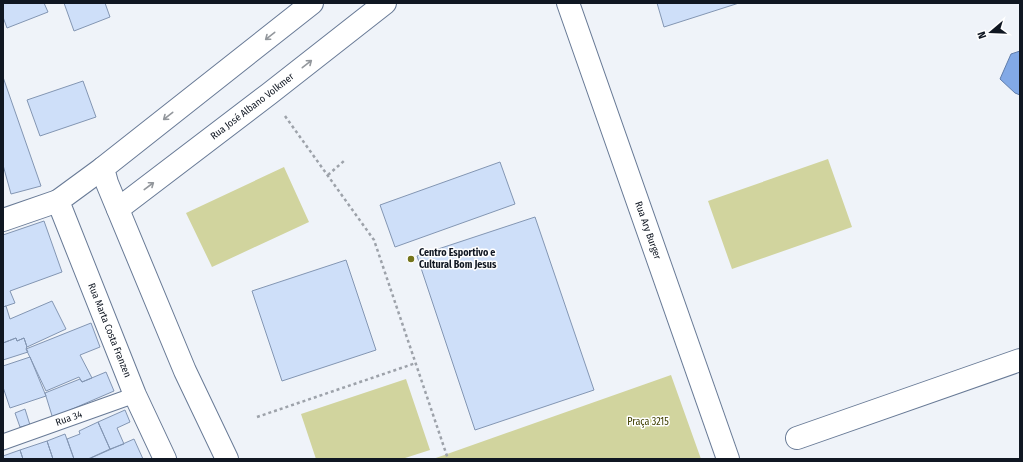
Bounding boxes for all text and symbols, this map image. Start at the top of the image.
north arrow [971,12,1011,52]
text: N [975,30,989,40]
one-way arrow [265,31,276,40]
one-way arrow [302,59,313,68]
street label: Rua José Albano Volkmer [208,70,297,142]
one-way arrow [163,112,174,121]
one-way arrow [143,181,154,190]
street label: Rua Ary Burger [632,200,664,261]
place label: Centro Esportivo e Cultural Bom Jesus [419,247,497,271]
marker: Centro Esportivo e Cultural Bom Jesus [406,254,416,264]
street label: Rua Marta Costa Franzen [85,282,133,379]
street label: Rua 34 [54,408,84,429]
park label: Praça 3215 [627,416,669,428]

